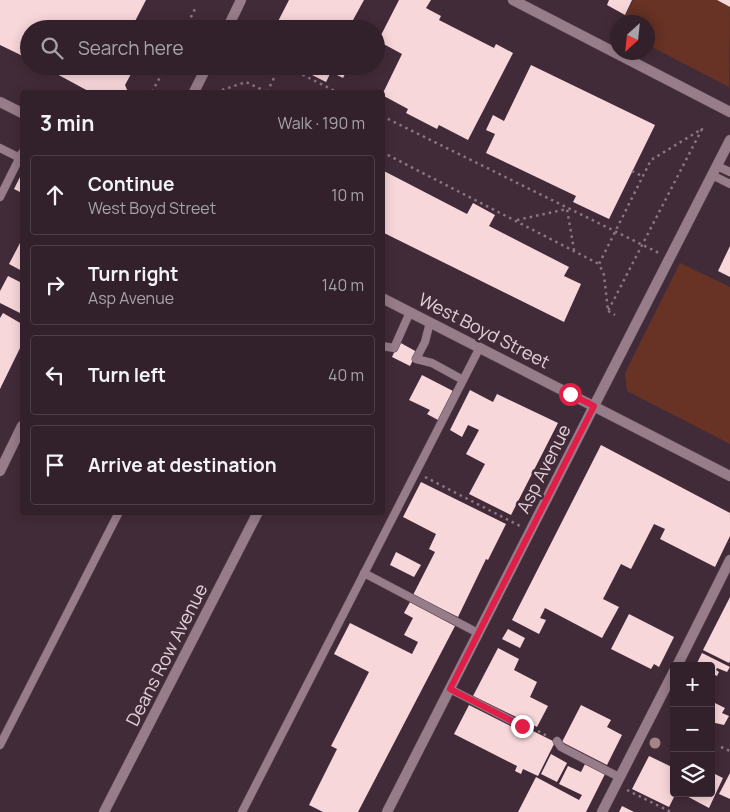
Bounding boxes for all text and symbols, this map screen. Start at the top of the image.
north arrow [610,15,655,60]
search box [20,20,385,75]
icon: search [38,34,66,62]
text: Search here [78,35,184,61]
text: 3 min [40,109,94,137]
text: Walk · 190 m [277,112,365,134]
text: Continue [88,171,174,197]
icon: ahead [41,181,69,209]
text: 10 m [331,184,364,206]
text: West Boyd Street [88,197,216,219]
text: Turn right [88,261,178,287]
icon: right [41,271,69,299]
text: 140 m [322,274,364,296]
text: Asp Avenue [88,287,174,309]
street label: West Boyd Street [415,287,554,374]
icon: left [41,361,69,389]
text: Turn left [88,362,166,388]
text: 40 m [328,364,364,386]
route start [559,383,582,406]
street label: Asp Avenue [510,420,576,517]
icon: arrive [41,451,69,479]
text: Arrive at destination [88,452,277,478]
street label: Deans Row Avenue [120,579,212,730]
map controls [670,662,715,797]
button: + [670,662,715,707]
button: − [670,707,715,752]
route end [511,715,534,738]
button: layers [670,752,715,797]

